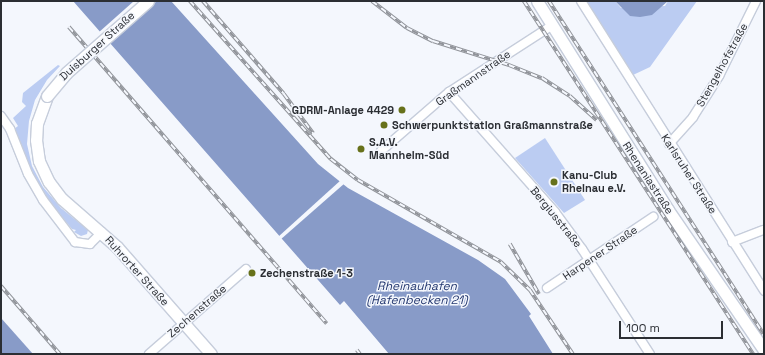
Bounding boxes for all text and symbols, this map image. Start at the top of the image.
street label: Duisburger Straße [57,9,137,83]
street label: Stengelhofstraße [694,21,750,109]
street label: Graßmannstraße [433,47,513,109]
place label: GDRM-Anlage 4429 [292,103,394,117]
marker: GDRM-Anlage 4429 [397,105,407,115]
place label: Schwerpunktstation Graßmannstraße [392,118,593,132]
marker: Schwerpunktstation Graßmannstraße [379,120,389,130]
street label: Karlsruher Straße [658,132,720,216]
place label: S.A.V. Mannheim-Süd [369,136,449,162]
street label: Rhenaniastraße [620,139,676,217]
marker: S.A.V. Mannheim-Süd [356,144,366,154]
place label: Kanu-Club Rheinau e.V. [562,169,626,195]
marker: Kanu-Club Rheinau e.V. [549,177,559,187]
street label: Bergiusstraße [527,184,585,250]
street label: Harpener Straße [560,223,640,283]
street label: Ruhrorter Straße [102,233,172,309]
place label: Zechenstraße 1-3 [260,266,353,280]
marker: Zechenstraße 1-3 [247,268,257,278]
water label: Rheinauhafen (Hafenbecken 21) [367,280,467,308]
street label: Zechenstraße [165,282,229,340]
scale bar [621,313,725,339]
text: 100 m [626,320,660,336]

